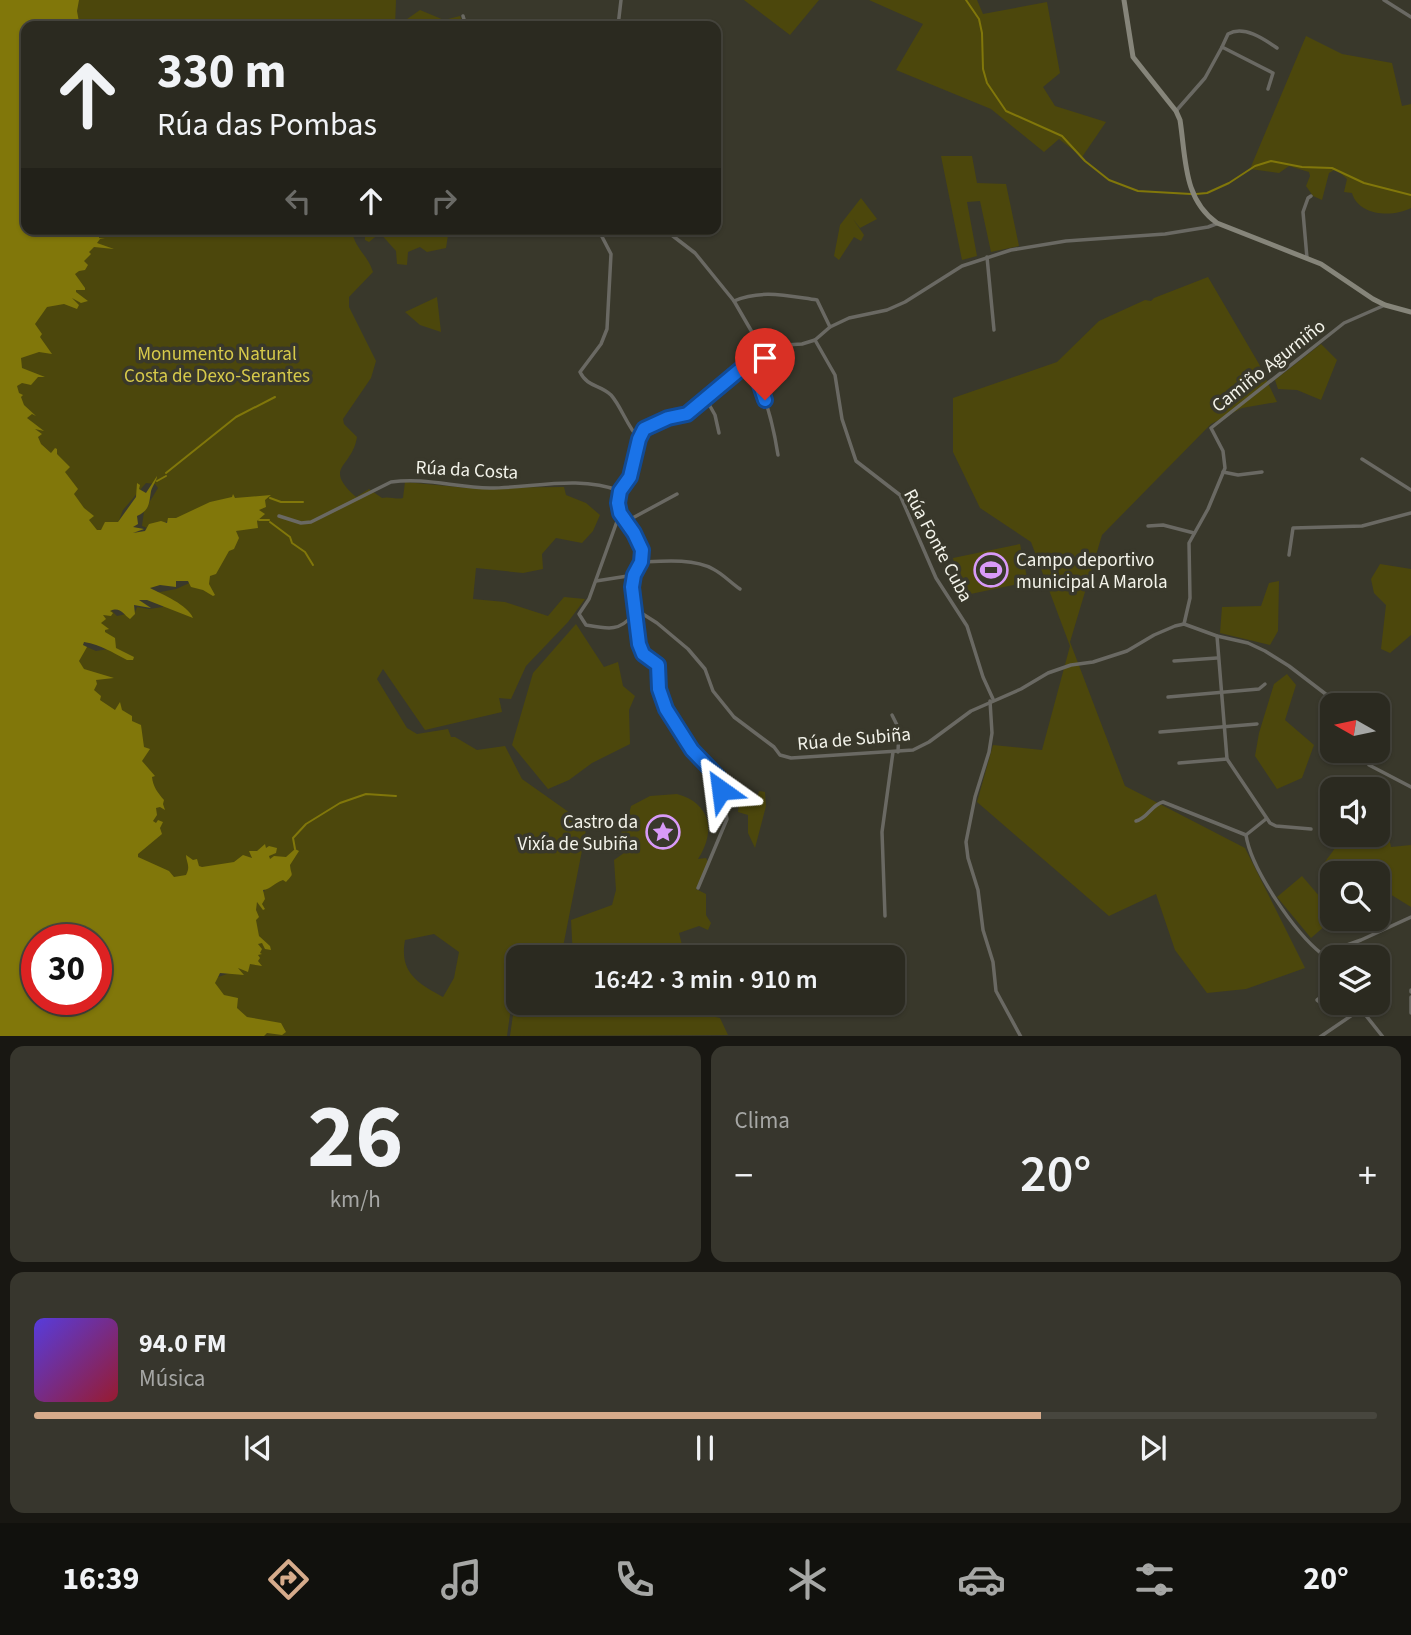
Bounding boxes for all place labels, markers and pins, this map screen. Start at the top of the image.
pin [735,328,795,400]
place label: Campo deportivo municipal A Marola [1016,547,1168,596]
sports icon: Campo deportivo municipal A Marola [972,551,1010,589]
place label: Castro da Vixía de Subiña [518,809,638,858]
place icon: Castro da Vixía de Subiña [644,813,682,851]

